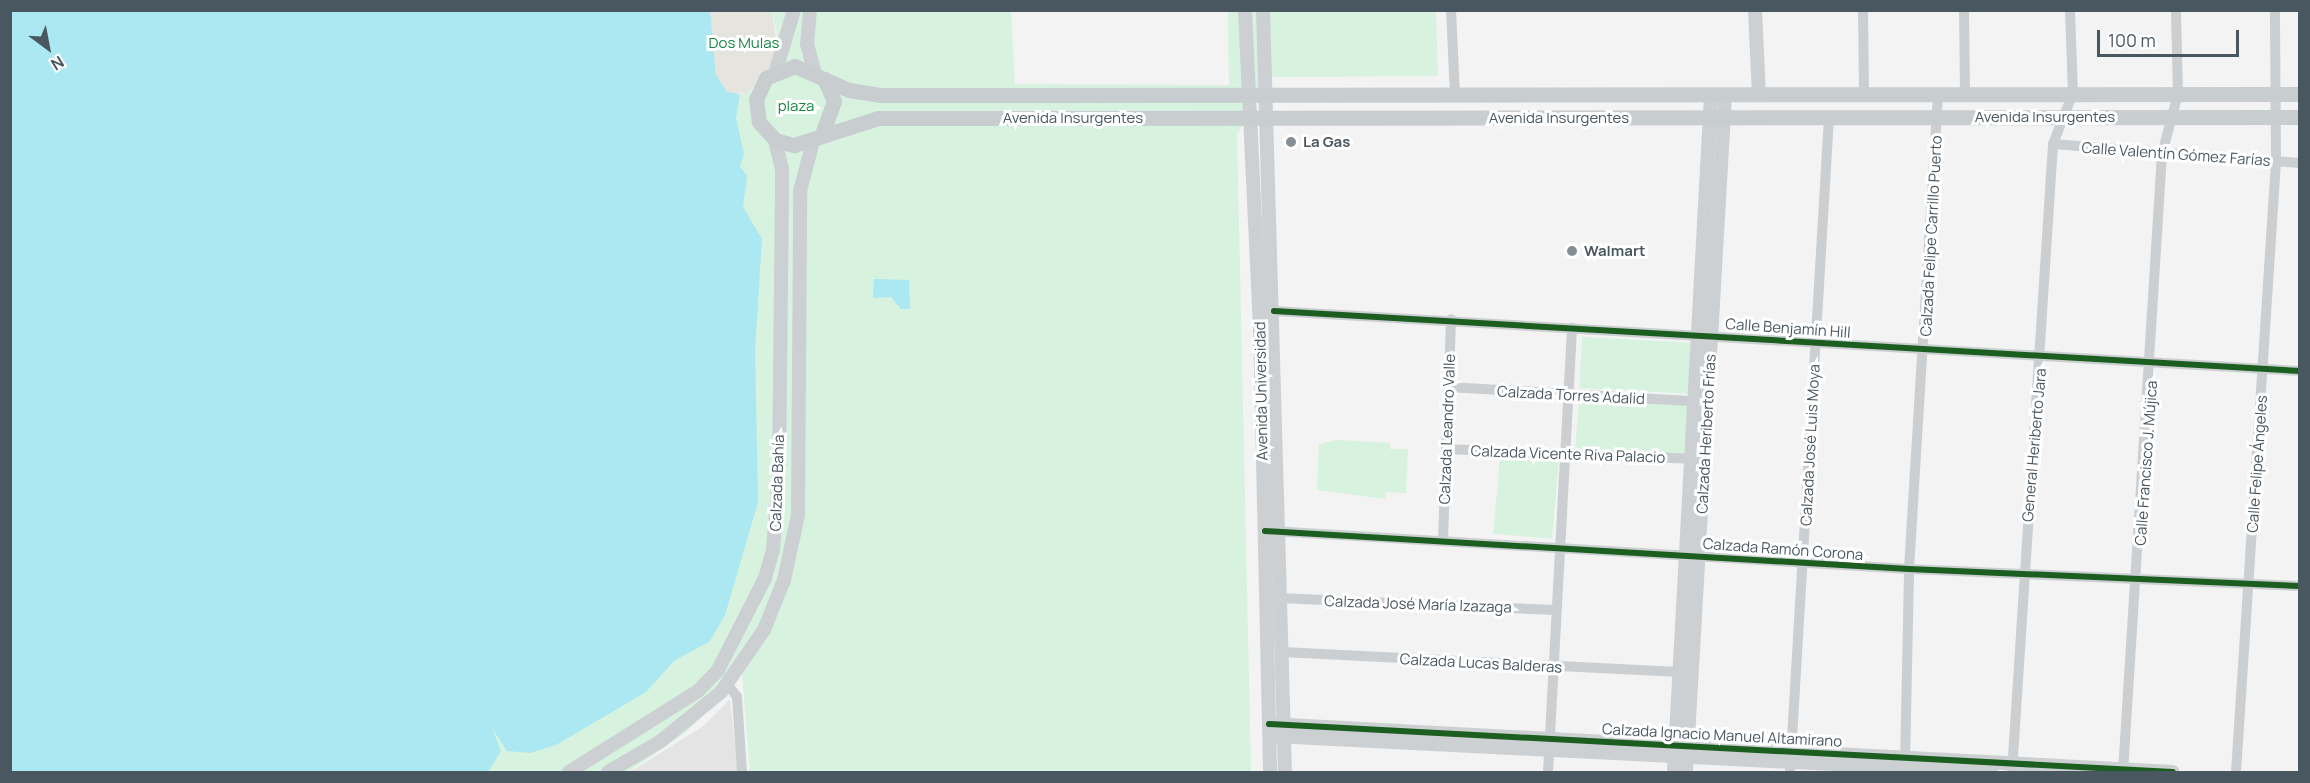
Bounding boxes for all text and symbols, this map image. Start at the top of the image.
north arrow [18,18,78,78]
scale bar [2100,18,2242,56]
text: 100 m [2108,28,2156,52]
park label: Dos Mulas [709,34,779,52]
text: N [47,51,68,76]
park label: plaza [778,97,814,115]
street label: Avenida Insurgentes [1975,108,2115,126]
street label: Avenida Insurgentes [1003,109,1143,127]
street label: Avenida Insurgentes [1489,109,1629,127]
place label: La Gas [1303,133,1350,151]
marker: La Gas [1284,135,1298,149]
street label: Calzada Felipe Carrillo Puerto [1917,135,1945,337]
street label: Calle Valentín Gómez Farías [2081,138,2271,170]
place label: Walmart [1584,242,1645,260]
marker: Walmart [1565,244,1579,258]
street label: Calle Benjamín Hill [1725,315,1851,341]
street label: Avenida Universidad [1251,321,1271,461]
street label: Calzada Leandro Valle [1435,353,1459,505]
street label: Calzada Heriberto Frías [1693,354,1719,514]
street label: Calzada José Luis Moya [1797,364,1823,526]
street label: General Heriberto Jara [2018,368,2050,522]
street label: Calle Francisco J. Mújica [2131,380,2161,546]
street label: Calzada Torres Adalid [1497,382,1645,408]
street label: Calle Felipe Ángeles [2243,395,2271,533]
street label: Calzada Bahía [766,434,788,532]
street label: Calzada Vicente Riva Palacio [1470,442,1666,466]
street label: Calzada Ramón Corona [1702,534,1864,564]
street label: Calzada José María Izazaga [1324,592,1512,616]
street label: Calzada Lucas Balderas [1399,650,1563,676]
street label: Calzada Ignacio Manuel Altamirano [1601,720,1843,750]

